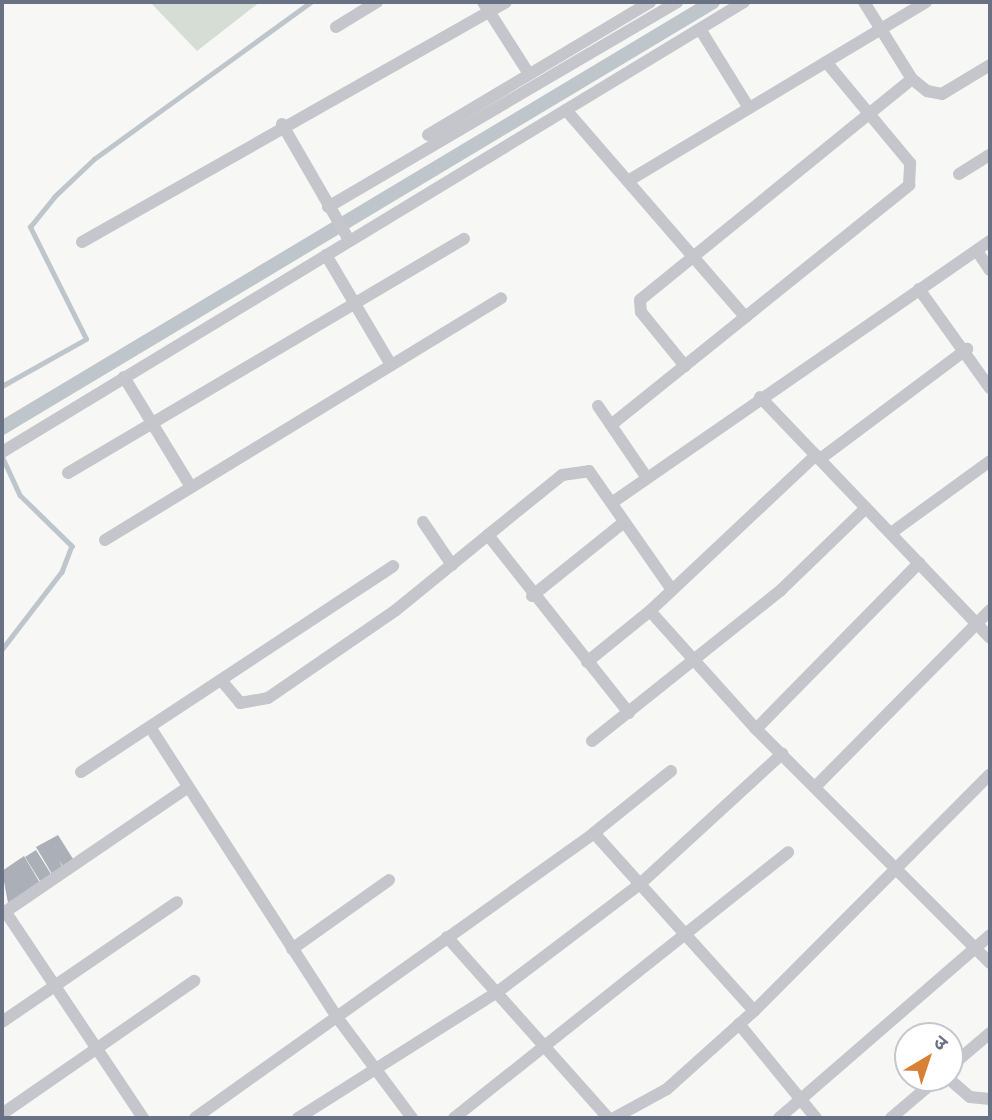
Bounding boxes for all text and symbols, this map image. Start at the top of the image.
north arrow [894,1022,964,1092]
text: उ [929,1029,953,1055]

